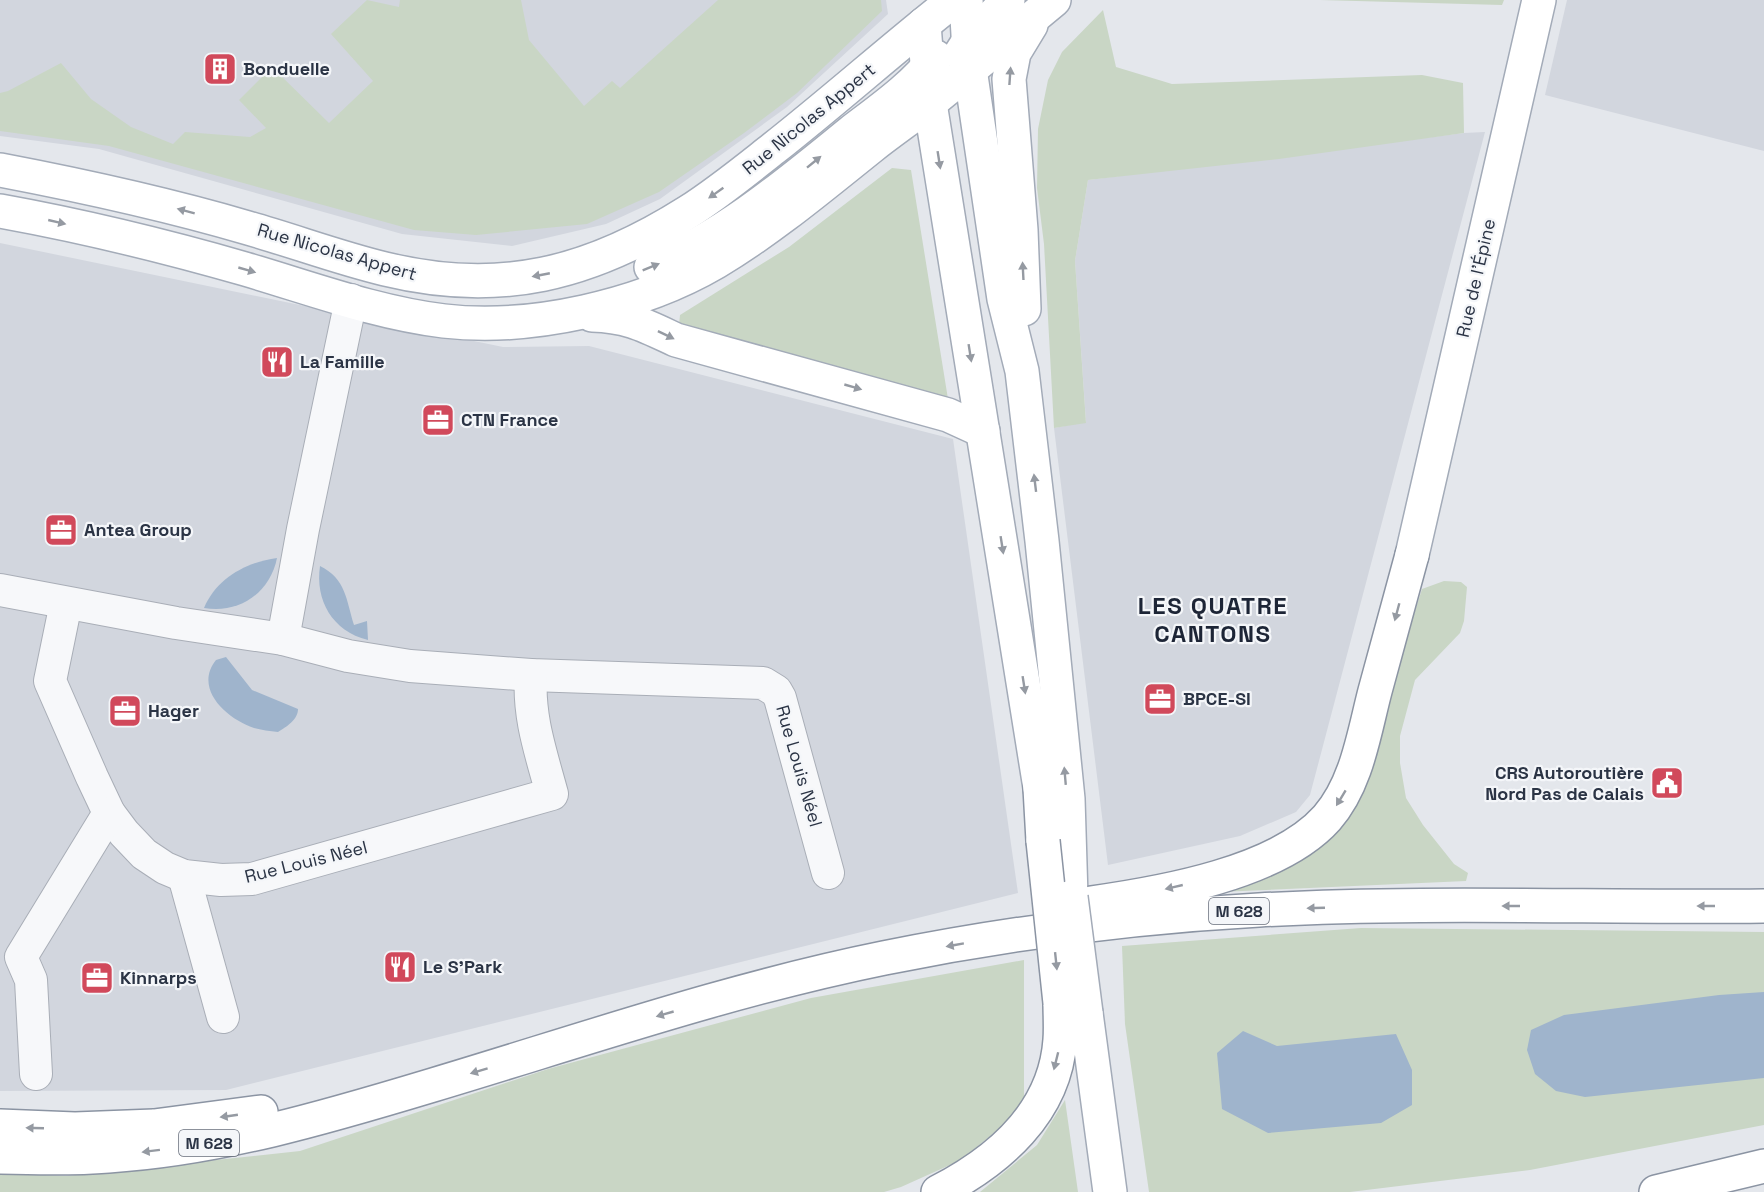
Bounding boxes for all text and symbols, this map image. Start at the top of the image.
building icon: Bonduelle [202,51,238,87]
place label: Bonduelle [243,57,330,80]
street label: Rue Nicolas Appert [737,58,880,179]
one-way arrow [1005,67,1015,86]
one-way arrow [935,151,944,170]
one-way arrow [806,156,822,169]
one-way arrow [708,187,724,199]
one-way arrow [177,206,195,215]
street label: Rue de l'Épine [1451,216,1500,340]
one-way arrow [48,218,67,227]
street label: Rue Nicolas Appert [255,218,419,285]
one-way arrow [1018,261,1027,280]
one-way arrow [642,262,660,271]
one-way arrow [238,266,256,275]
one-way arrow [531,271,550,280]
one-way arrow [657,330,674,339]
restaurant icon: La Famille [259,344,295,380]
one-way arrow [966,344,975,363]
place label: La Famille [300,350,385,373]
one-way arrow [844,383,862,392]
office icon: CTN France [420,402,456,438]
place label: CTN France [461,408,559,431]
one-way arrow [1030,474,1040,493]
office icon: Antea Group [43,512,79,548]
place label: Antea Group [84,518,192,541]
one-way arrow [997,536,1006,555]
district label: LES QUATRE CANTONS [1138,590,1288,649]
one-way arrow [1391,602,1401,621]
one-way arrow [1019,675,1028,694]
office icon: BPCE-SI [1142,681,1178,717]
place label: BPCE-SI [1183,687,1251,710]
office icon: Hager [107,693,143,729]
place label: Hager [148,699,199,722]
street label: Rue Louis Néel [771,702,828,829]
place label: CRS Autoroutière Nord Pas de Calais [1485,761,1644,805]
public building icon: CRS Autoroutière Nord Pas de Calais [1649,765,1685,801]
one-way arrow [1060,766,1070,785]
one-way arrow [1335,790,1346,806]
street label: Rue Louis Néel [242,835,370,888]
one-way arrow [1164,883,1183,893]
road number: M 628 [1209,898,1269,924]
one-way arrow [1501,901,1520,911]
one-way arrow [1696,901,1715,911]
one-way arrow [1306,904,1325,913]
one-way arrow [945,941,964,950]
restaurant icon: Le S'Park [382,949,418,985]
one-way arrow [1051,952,1061,971]
place label: Le S'Park [423,955,502,978]
office icon: Kinnarps [79,960,115,996]
place label: Kinnarps [120,966,197,989]
one-way arrow [656,1010,674,1019]
one-way arrow [1051,1052,1060,1070]
one-way arrow [470,1067,488,1076]
one-way arrow [219,1112,238,1121]
one-way arrow [25,1123,44,1132]
road number: M 628 [179,1130,239,1156]
one-way arrow [141,1147,160,1156]

